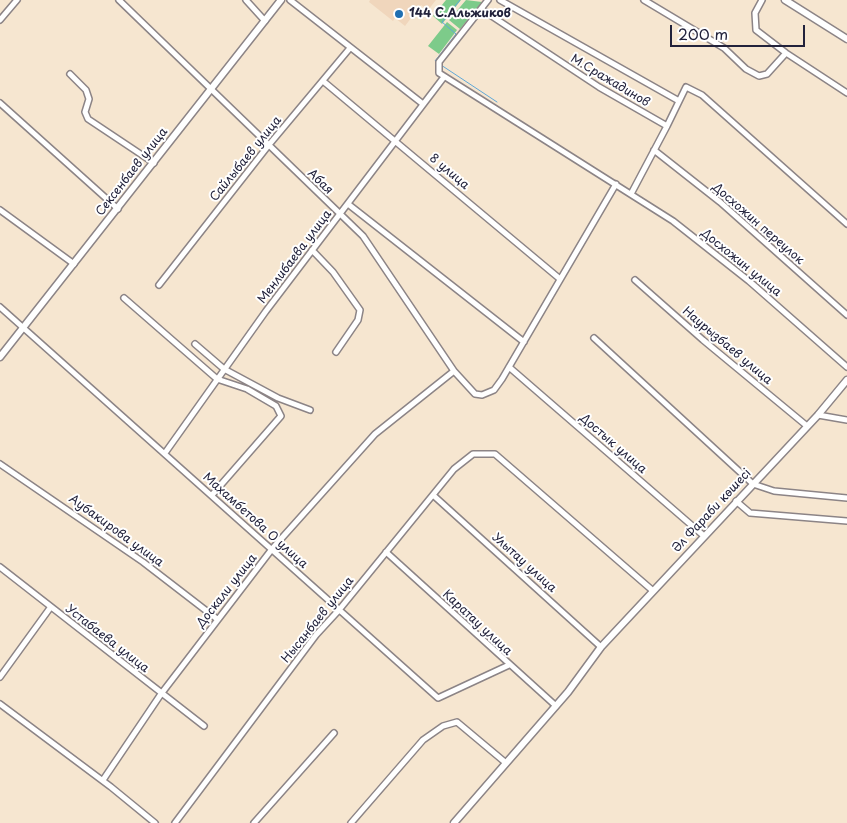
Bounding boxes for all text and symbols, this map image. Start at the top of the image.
place label: 144 С.Альжиков [409,7,511,21]
marker: 144 С.Альжиков [393,8,405,20]
scale bar [672,15,807,47]
text: 200 m [678,22,728,45]
street label: М.Сражадинов [568,52,652,110]
street label: Сайлыбаев улица [207,114,285,204]
street label: Сексенбаев улица [93,125,171,219]
street label: 8 улица [426,151,472,193]
street label: Абая [304,167,336,197]
street label: Досхожин переулок [709,180,807,268]
street label: Менлибаева улица [255,207,335,307]
street label: Досхожин улица [698,226,784,300]
street label: Наурызбаев улица [679,304,775,388]
street label: Достык улица [577,411,649,477]
street label: Әл Фараби көшесі [670,466,754,556]
street label: Махамбетова О улица [200,470,310,572]
street label: Аубакирова улица [66,492,166,570]
street label: Улытау улица [489,530,559,596]
street label: Доскали улица [194,551,260,631]
street label: Нысанбаев улица [279,574,357,666]
street label: Каратау улица [439,587,515,659]
street label: Устабаева улица [62,602,152,676]

